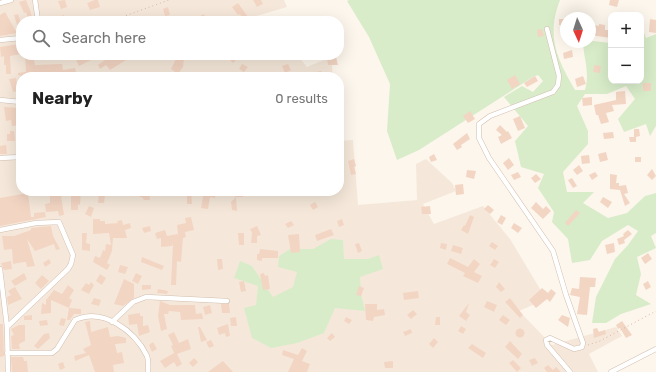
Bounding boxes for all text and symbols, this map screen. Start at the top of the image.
north arrow [560,12,596,48]
map controls [608,12,644,84]
button: + [608,12,644,48]
search box [16,16,344,60]
icon: search [30,27,52,49]
text: Search here [62,29,146,47]
button: − [608,48,644,84]
text: Nearby [32,88,93,108]
text: 0 results [275,91,328,106]

